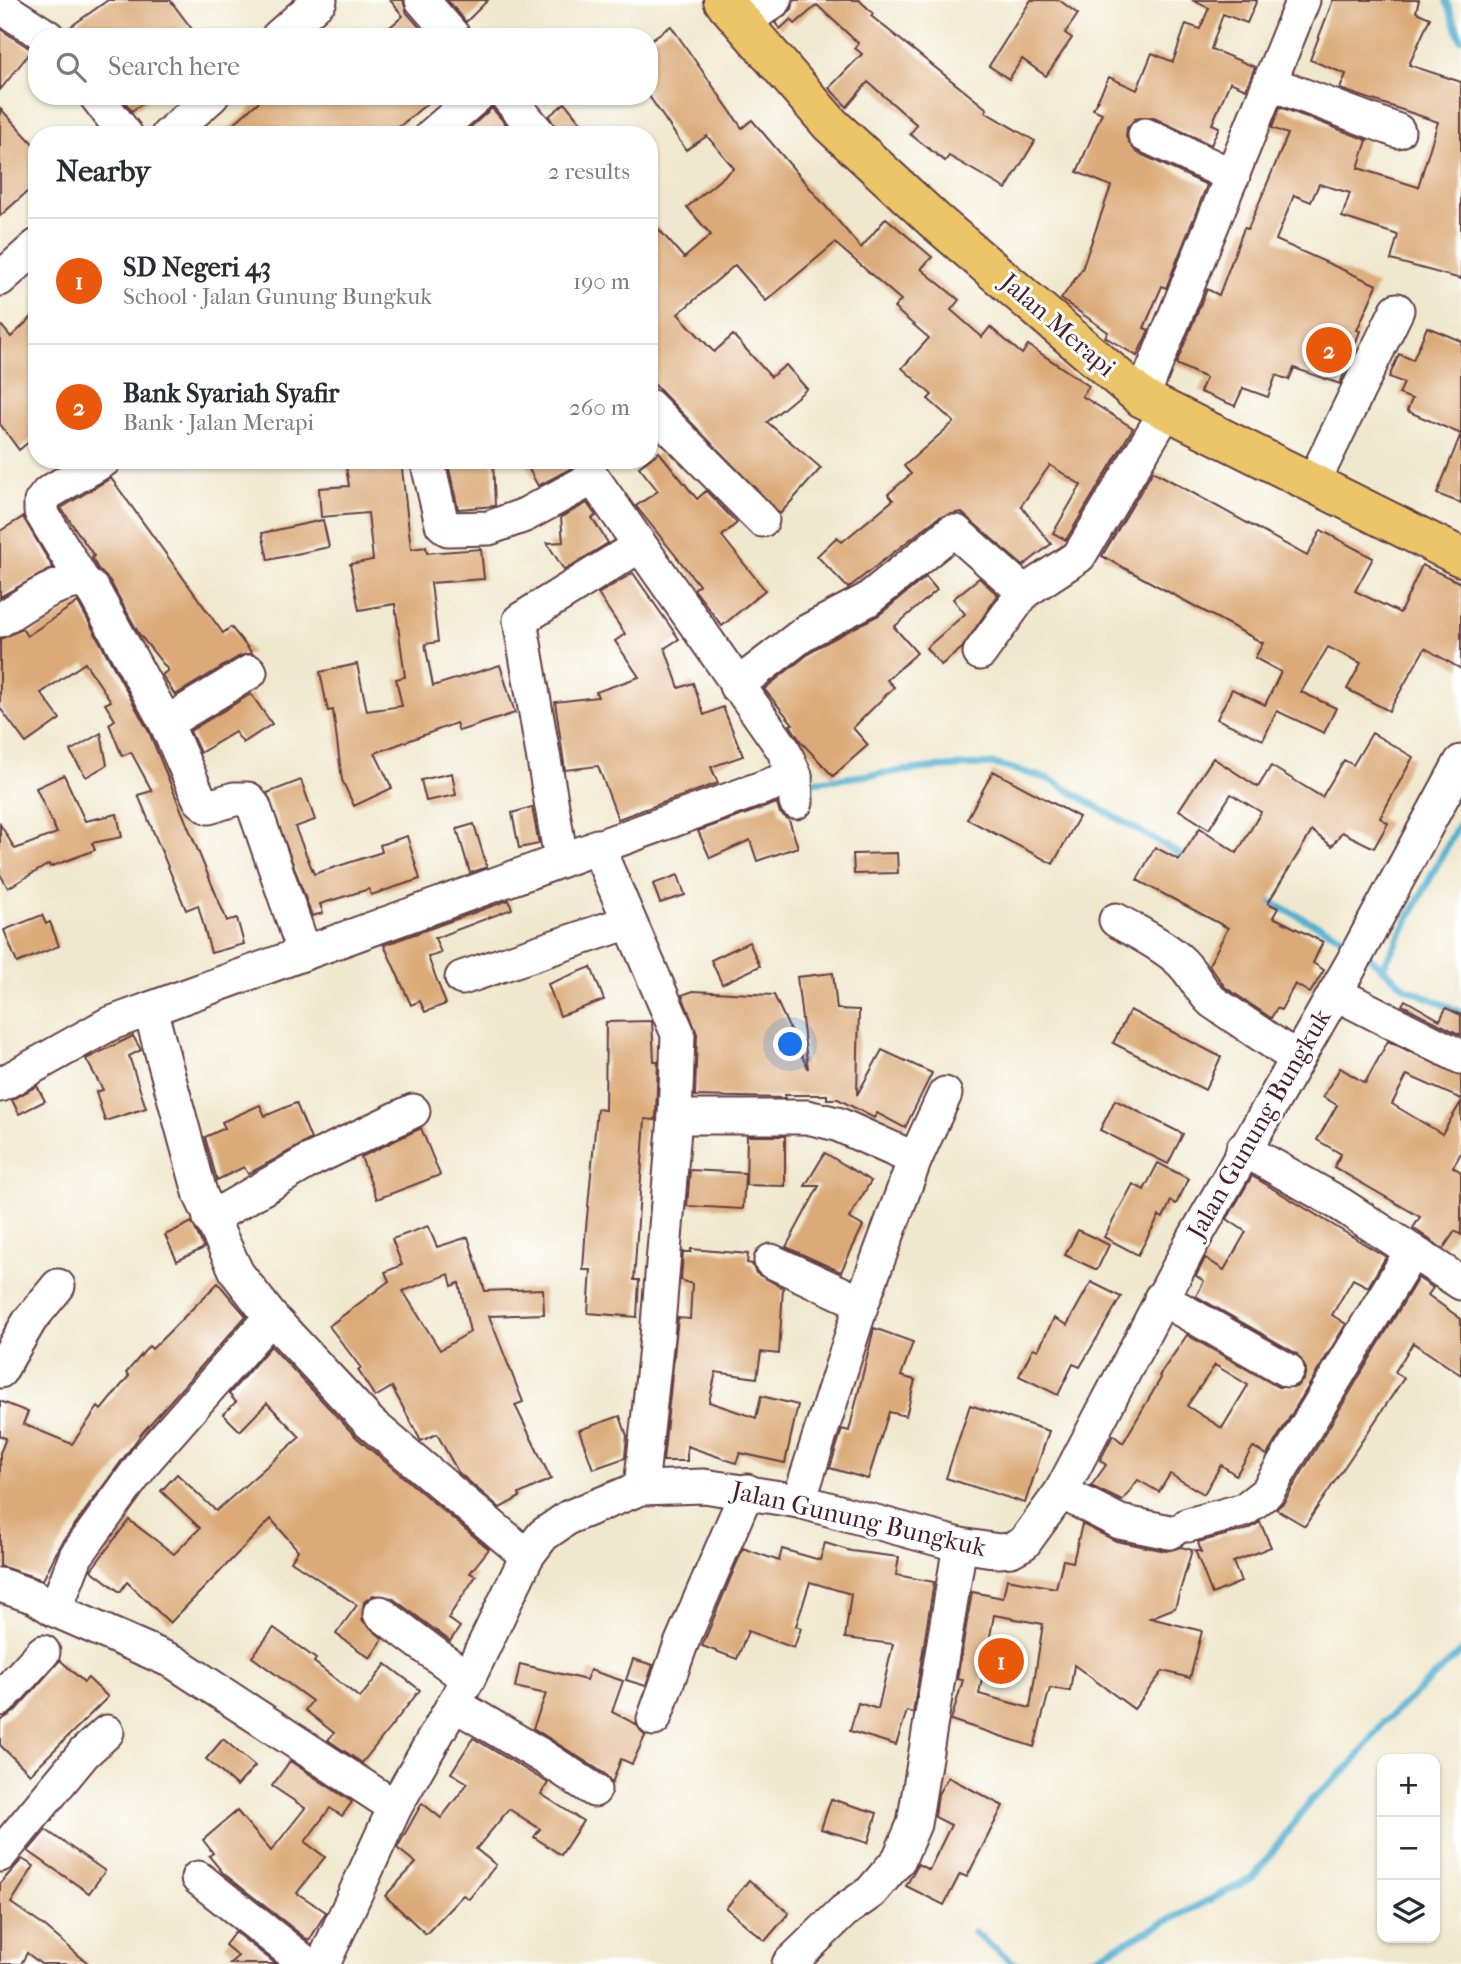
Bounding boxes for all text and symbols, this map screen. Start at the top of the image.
search box [28,28,658,105]
icon: search [52,48,90,86]
text: Search here [108,51,240,82]
text: Nearby [56,154,151,189]
text: 2 results [548,158,630,185]
text: SD Negeri 43 [123,252,271,283]
street label: Jalan Merapi [993,265,1122,384]
text: 1 [75,268,83,295]
text: 190 m [573,268,630,295]
text: School · Jalan Gunung Bungkuk [123,283,432,310]
pin: 2 [1306,324,1352,376]
text: Bank Syariah Syafir [123,378,339,409]
text: 2 [73,394,85,421]
text: 260 m [569,394,630,421]
text: Bank · Jalan Merapi [123,409,314,436]
street label: Jalan Gunung Bungkuk [1179,1003,1338,1246]
your location [773,1027,807,1061]
street label: Jalan Gunung Bungkuk [727,1474,990,1564]
pin: 1 [978,1635,1024,1687]
map controls [1377,1754,1440,1943]
button: + [1377,1754,1440,1817]
button: − [1377,1817,1440,1880]
button: layers [1377,1880,1440,1943]

